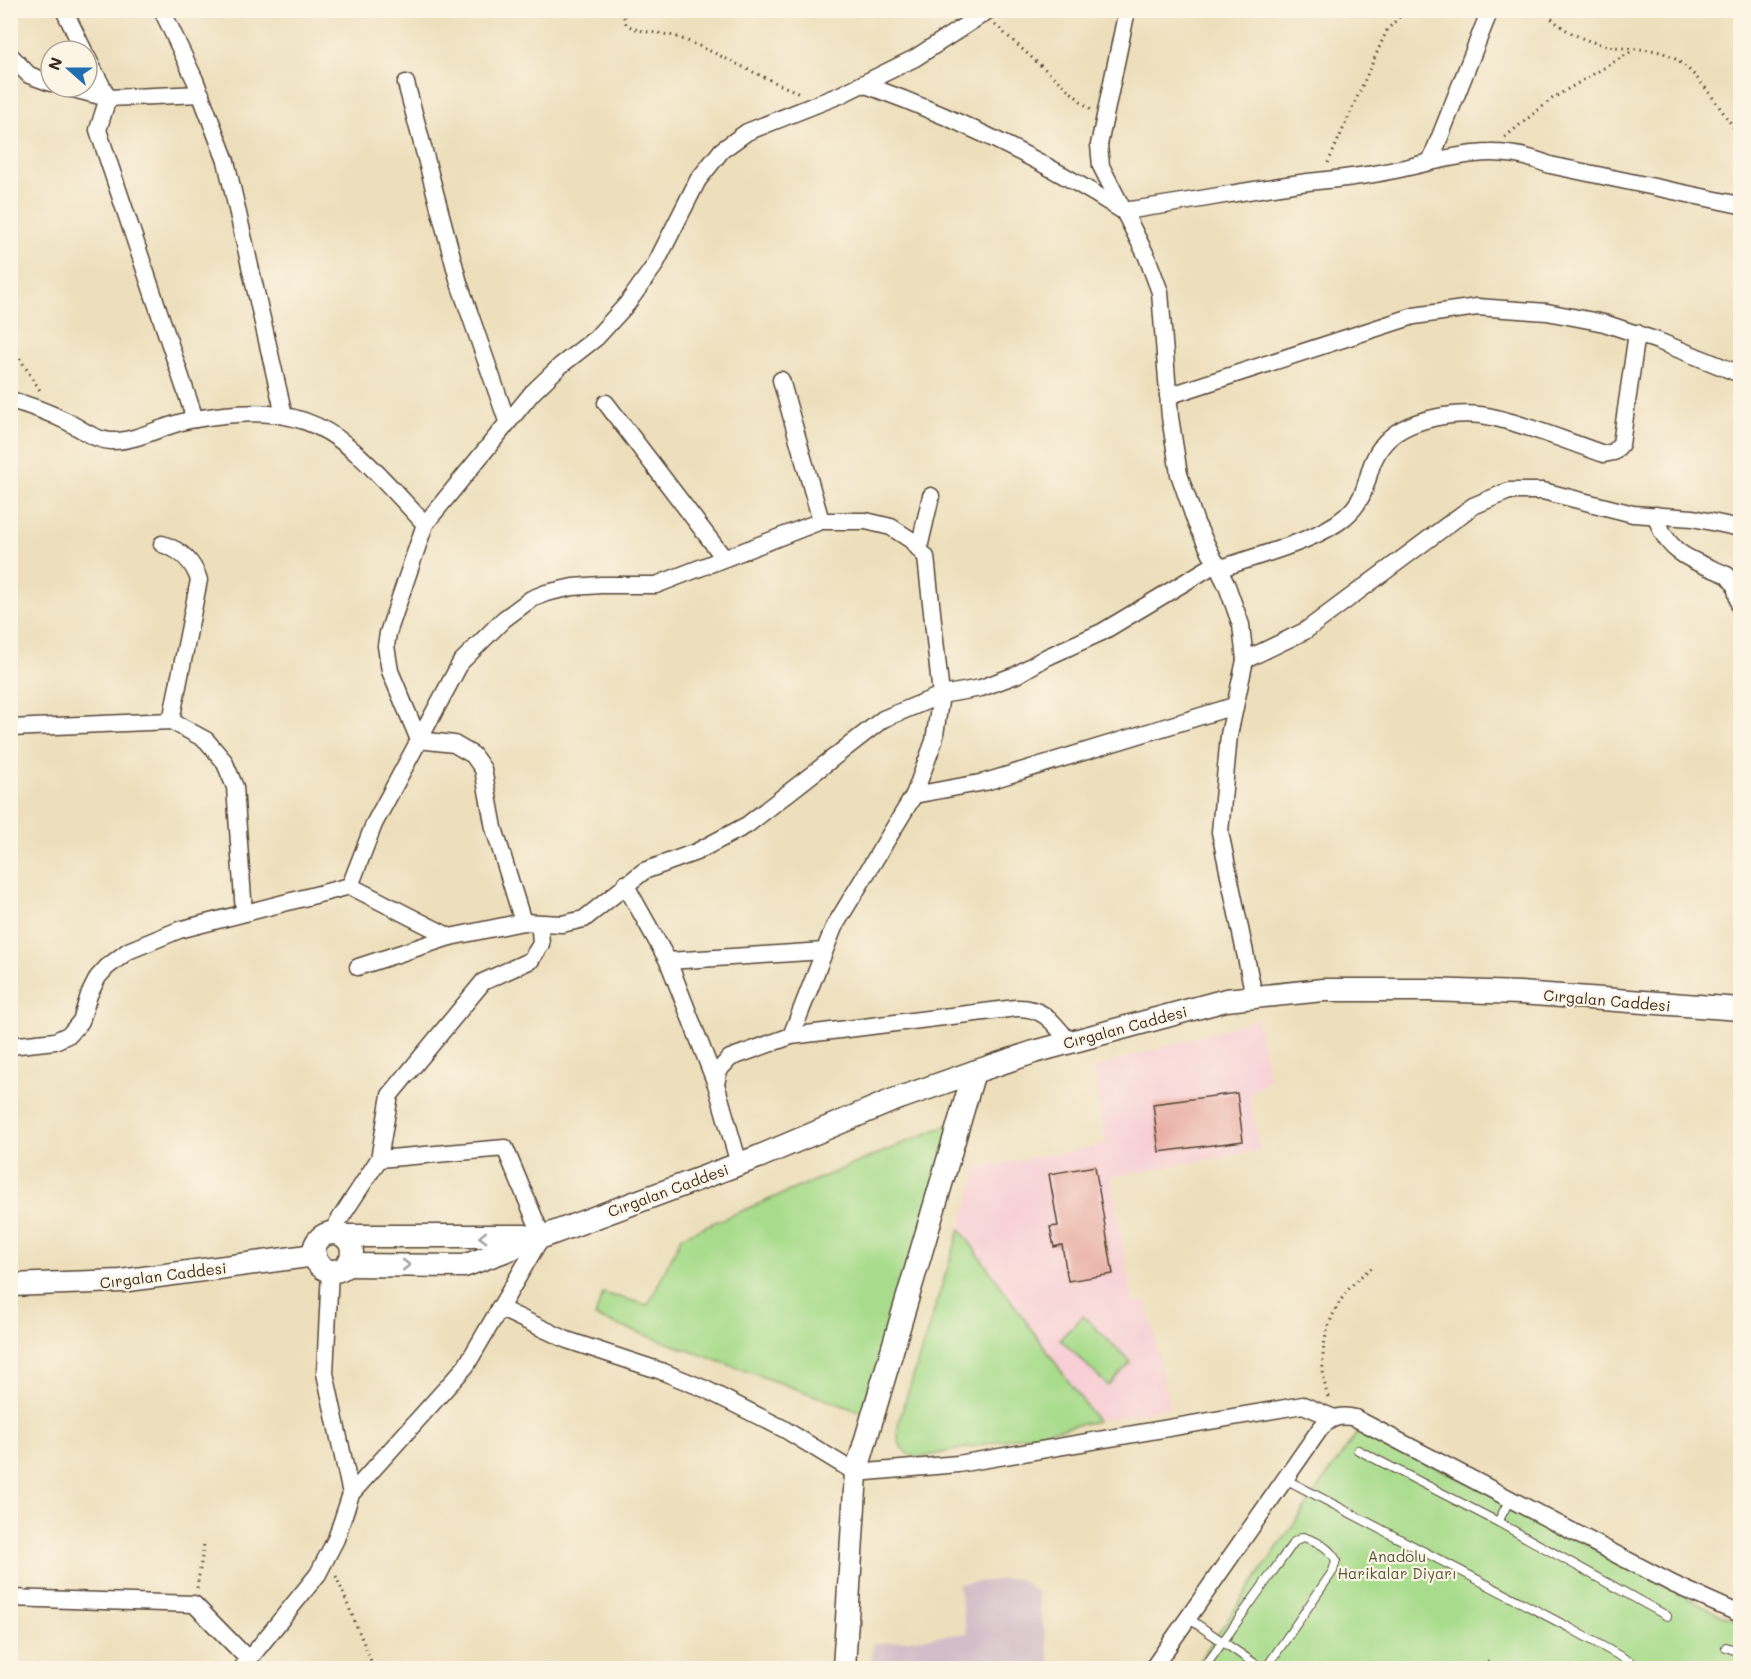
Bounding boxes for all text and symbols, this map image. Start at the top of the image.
north arrow [39,39,99,99]
text: N [43,54,67,73]
street label: Cırgalan Caddesi [1543,984,1671,1016]
street label: Cırgalan Caddesi [1061,1001,1189,1053]
street label: Cırgalan Caddesi [605,1159,731,1221]
one-way arrow [479,1230,488,1243]
street label: Cırgalan Caddesi [99,1257,227,1293]
one-way arrow [401,1259,410,1272]
park label: Anadolu Harikalar Diyarı [1337,1546,1457,1583]

